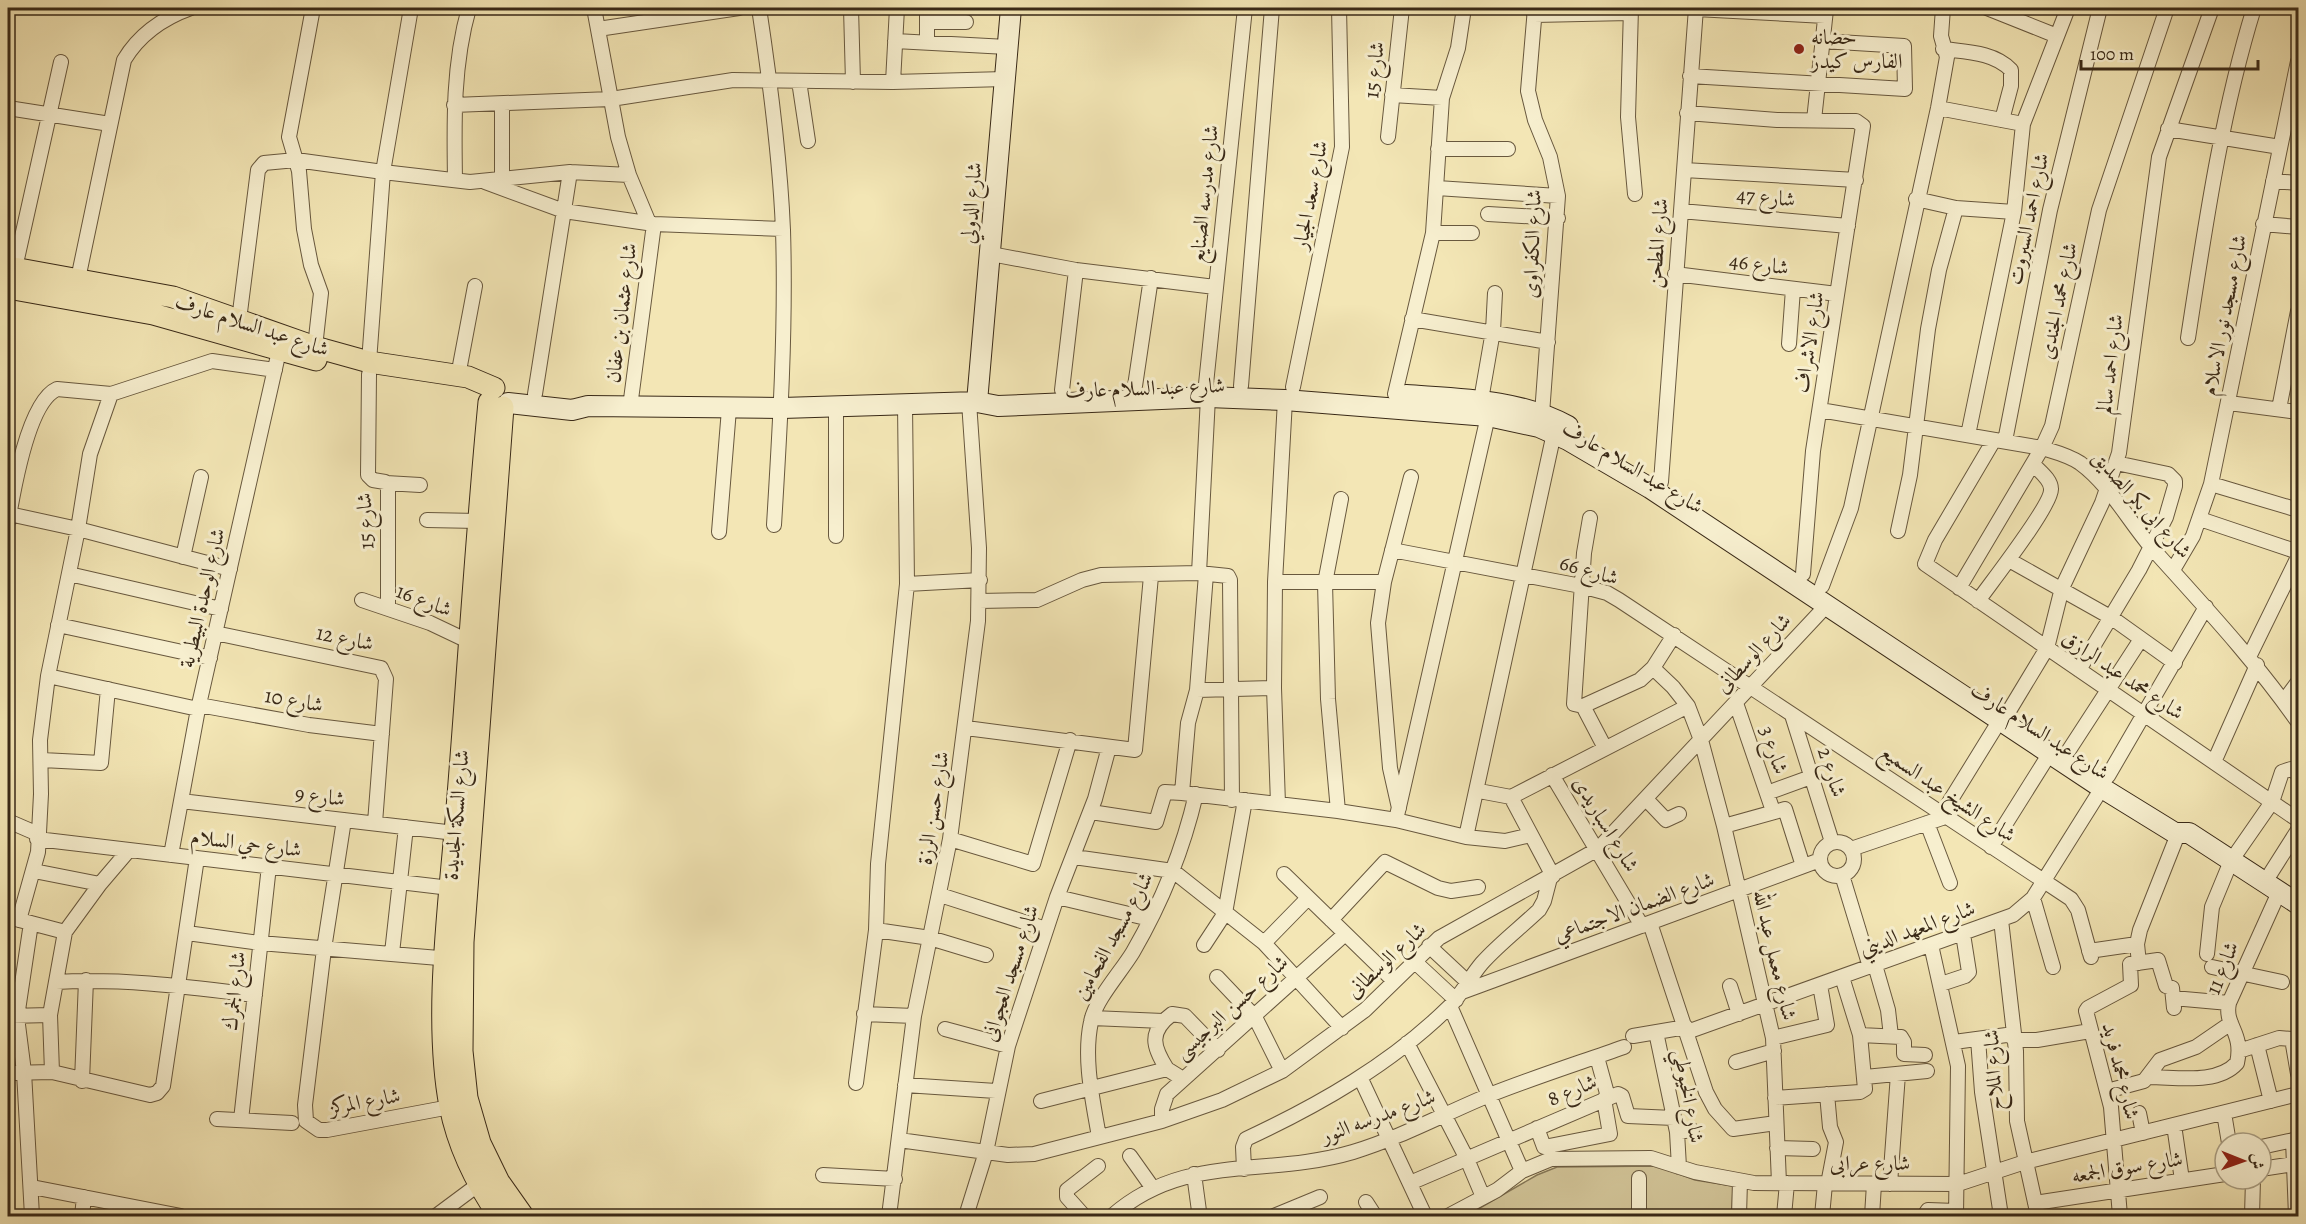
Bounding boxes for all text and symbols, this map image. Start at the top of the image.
place label: حضانه الفارس كيدز [1809,23,1903,75]
scale bar [2081,33,2258,71]
street label: شارع 15 [1357,40,1395,100]
marker: حضانه الفارس كيدز [1792,42,1806,56]
text: 100 m [2090,42,2134,66]
street label: شارع مدرسه الصنايع [1183,124,1230,265]
street label: شارع سعد الجيار [1285,138,1338,255]
street label: شارع احمد السبروت [2000,151,2060,288]
street label: شارع الدولي [953,161,992,245]
street label: شارع 47 [1735,180,1797,218]
street label: شارع الكفراوى [1516,189,1552,299]
street label: شارع المطحن [1639,197,1679,289]
street label: شارع مسجد نور الاسلام [2195,232,2257,399]
street label: شارع محمد الجندى [2032,240,2088,363]
street label: شارع عثمان بن عفان [599,241,647,385]
street label: شارع 46 [1727,246,1790,286]
street label: شارع عبد السلام عارف [170,287,332,367]
street label: شارع الاشراف [1787,289,1835,396]
street label: شارع احمد سالم [2090,312,2134,416]
street label: شارع عبد السلام عارف [1064,371,1226,409]
street label: شارع عبد السلام عارف [1555,414,1709,524]
street label: شارع ابى بكر الصديق [2083,444,2198,567]
street label: شارع 15 [350,492,384,550]
street label: شارع الوحدة البيطرية [172,525,236,671]
street label: شارع 66 [1555,548,1622,596]
street label: شارع 16 [391,577,456,627]
street label: شارع الوسطانى [1709,607,1800,702]
street label: شارع 12 [313,618,376,662]
street label: شارع محمد عبد الرازق [2054,624,2190,730]
street label: شارع عبد السلام عارف [1963,676,2115,790]
street label: شارع 10 [262,681,325,723]
street label: شارع 3 [1749,722,1795,779]
street label: شارع الشيخ عبد السميع [1872,737,2021,853]
street label: شارع 2 [1807,744,1853,802]
street label: شارع السكة الجديدة [436,749,480,882]
street label: شارع حسن الرزة [910,749,960,867]
street label: شارع اسباريدى [1563,771,1646,879]
street label: شارع 9 [293,779,347,817]
street label: شارع حي السلام [188,822,303,868]
street label: شارع الضمان الاجتماعي [1550,865,1719,953]
street label: شارع مسجد الفحامين [1066,867,1163,1007]
street label: شارع معمل عبد الله [1742,886,1807,1024]
street label: شارع المعهد الديني [1855,894,1981,967]
street label: شارع مسجد العجوانى [975,901,1049,1046]
street label: شارع الوسطانى [1340,916,1435,1007]
street label: شارع 11 [2199,937,2249,1000]
street label: شارع حسن البرجيسى [1168,948,1297,1069]
street label: شارع الجمرك [216,950,256,1033]
street label: شارع محمد فريد [2092,1020,2147,1123]
street label: شارع الملاح [1977,1029,2014,1111]
street label: شارع الخيوطي [1661,1047,1711,1146]
street label: شارع 8 [1543,1067,1602,1116]
street label: شارع المركز [325,1081,403,1125]
street label: شارع مدرسه النور [1315,1082,1441,1154]
north arrow [2213,1131,2273,1191]
street label: شارع سوق الجمعه [2069,1144,2185,1194]
street label: شارع عرابى [1830,1149,1910,1181]
text: ش [2246,1153,2268,1169]

